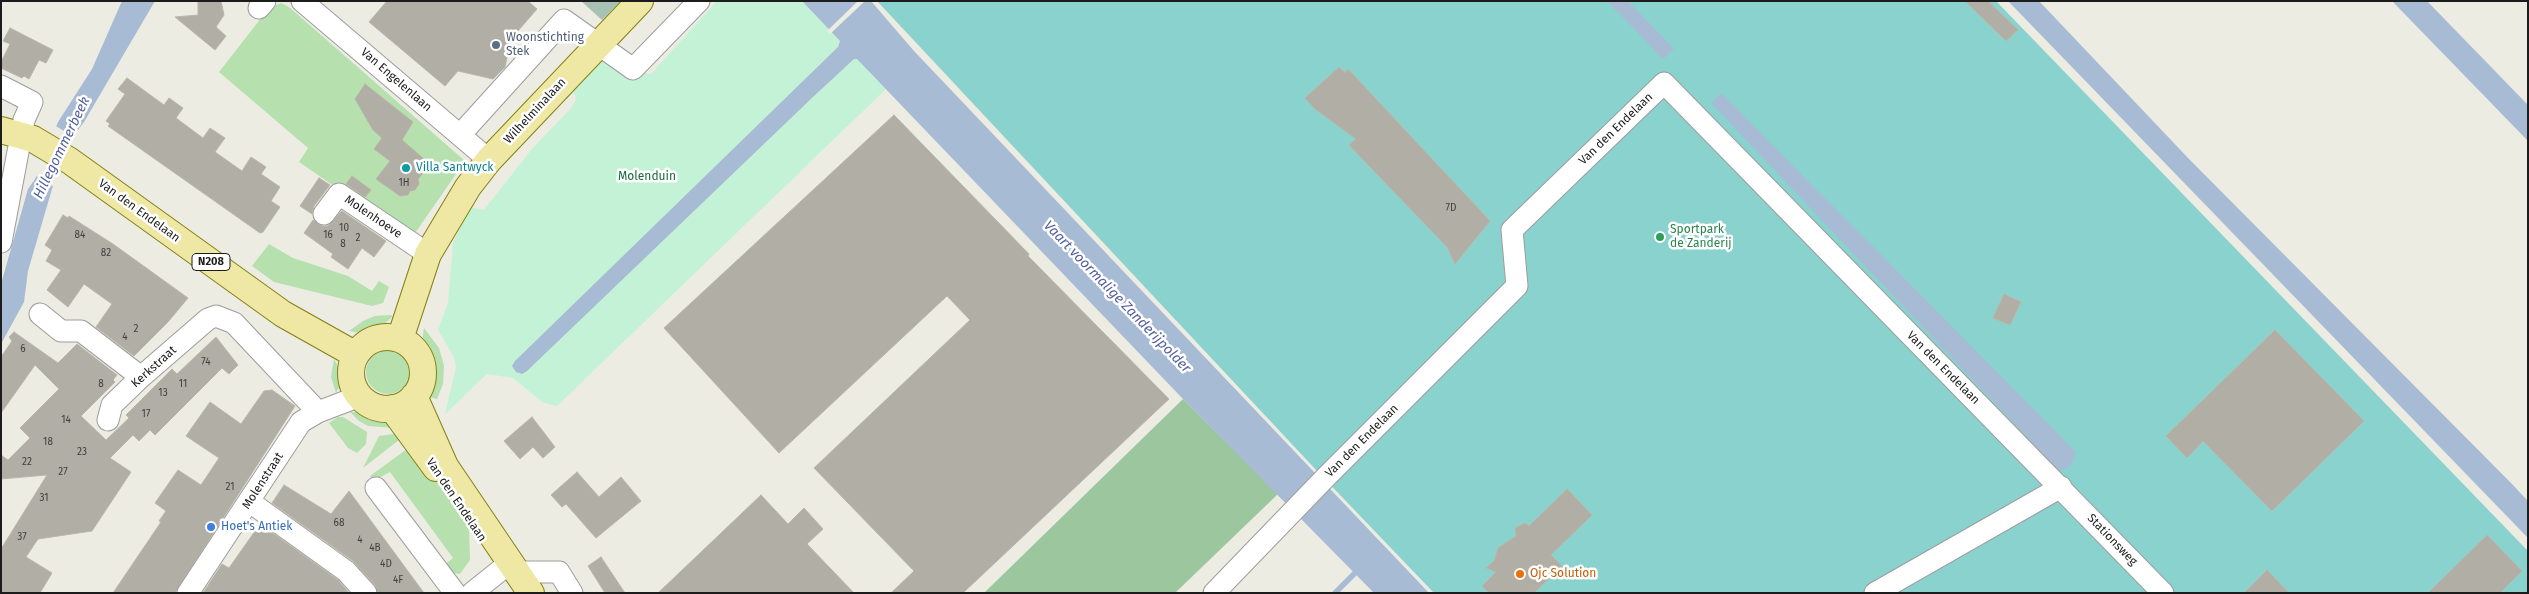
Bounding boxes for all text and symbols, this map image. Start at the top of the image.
place label: Woonstichting Stek [506,31,584,59]
marker: Woonstichting Stek [490,39,502,51]
street label: Van Engelenlaan [358,45,434,115]
street label: Wilhelminalaan [501,75,569,147]
street label: Van den Endelaan [1576,90,1656,168]
water label: Hillegommerbeek [30,94,94,202]
place label: Villa Santwyck [416,161,494,175]
marker: Villa Santwyck [400,162,412,174]
park label: Molenduin [618,170,676,184]
street label: Van den Endelaan [95,177,183,245]
house number: 1H [398,177,410,189]
street label: Molenhoeve [341,192,405,242]
house number: 7D [1446,202,1456,214]
water label: Vaart voormalige Zanderijpolder [1040,218,1194,376]
house number: 10 [339,222,349,234]
place label: Sportpark de Zanderij [1670,223,1732,251]
house number: 84 [75,229,85,241]
house number: 16 [323,229,333,241]
marker: Sportpark de Zanderij [1654,231,1666,243]
house number: 2 [356,232,360,244]
house number: 8 [340,238,346,250]
house number: 82 [101,247,111,259]
road number: N208 [192,253,230,270]
house number: 2 [134,323,138,335]
street label: Van den Endelaan [1903,328,1983,408]
house number: 4 [122,331,128,343]
house number: 6 [20,343,26,355]
street label: Kerkstraat [129,343,179,391]
house number: 74 [201,356,211,368]
house number: 8 [98,378,104,390]
house number: 11 [179,378,187,390]
house number: 13 [158,387,168,399]
street label: Van den Endelaan [1322,401,1402,481]
house number: 17 [142,408,150,420]
house number: 14 [61,414,71,426]
house number: 18 [43,436,53,448]
house number: 23 [77,446,87,458]
street label: Molenstraat [239,450,287,512]
house number: 22 [22,456,32,468]
street label: Van den Endelaan [423,456,489,544]
house number: 27 [58,466,68,478]
house number: 21 [225,481,235,493]
house number: 31 [39,492,49,504]
street label: Stationsweg [2084,511,2140,569]
house number: 68 [334,517,344,529]
place label: Hoet's Antiek [221,520,292,534]
marker: Hoet's Antiek [205,521,217,533]
house number: 37 [17,531,27,543]
house number: 4 [357,534,363,546]
house number: 4B [369,542,381,554]
house number: 4D [380,558,392,570]
place label: Ojc Solution [1530,567,1596,581]
marker: Ojc Solution [1514,568,1526,580]
house number: 4F [393,574,403,586]

